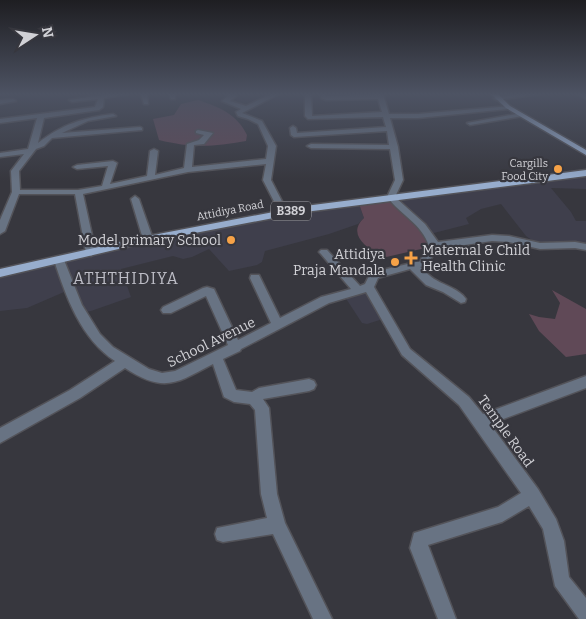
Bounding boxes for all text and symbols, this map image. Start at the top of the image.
north arrow [10,10,60,60]
text: N [38,25,57,40]
place label: Cargills Food City [501,157,548,183]
marker: Cargills Food City [552,163,564,175]
street label: Attidiya Road [195,198,265,223]
road number: B389 [271,202,311,220]
place label: Model primary School [78,232,221,249]
marker: Model primary School [225,234,237,246]
place label: Maternal & Child Health Clinic [422,242,530,275]
place label: Attidiya Praja Mandala [293,246,385,279]
marker: Maternal & Child Health Clinic [404,251,418,265]
marker: Attidiya Praja Mandala [389,256,401,268]
district label: ATHTHIDIYA [73,269,179,288]
street label: School Avenue [164,314,258,371]
street label: Temple Road [474,392,537,470]

